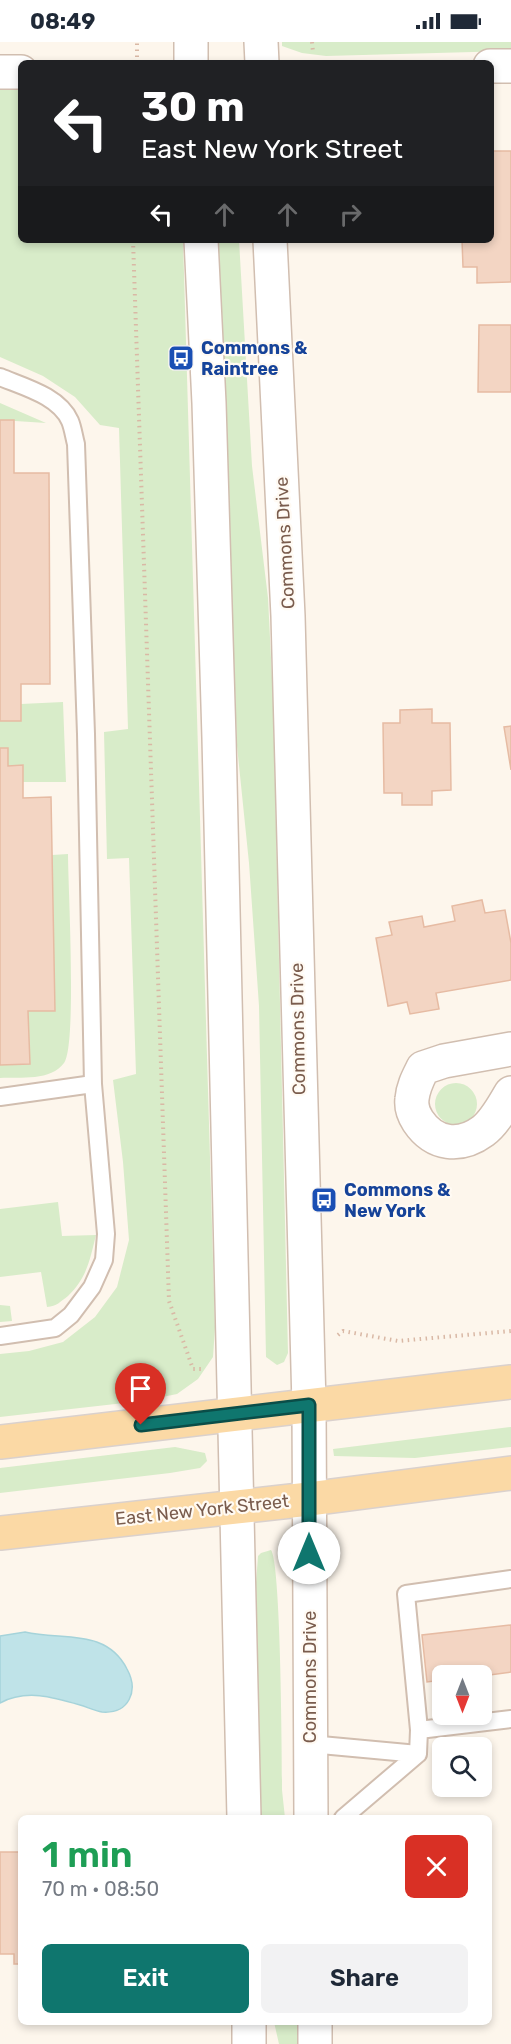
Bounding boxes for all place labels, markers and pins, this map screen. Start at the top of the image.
place label: Commons & Raintree [201,337,308,380]
bus stop icon: Commons & Raintree [166,343,196,373]
place label: Commons & New York [344,1179,451,1222]
bus stop icon: Commons & New York [309,1185,339,1215]
pin [115,1363,166,1425]

